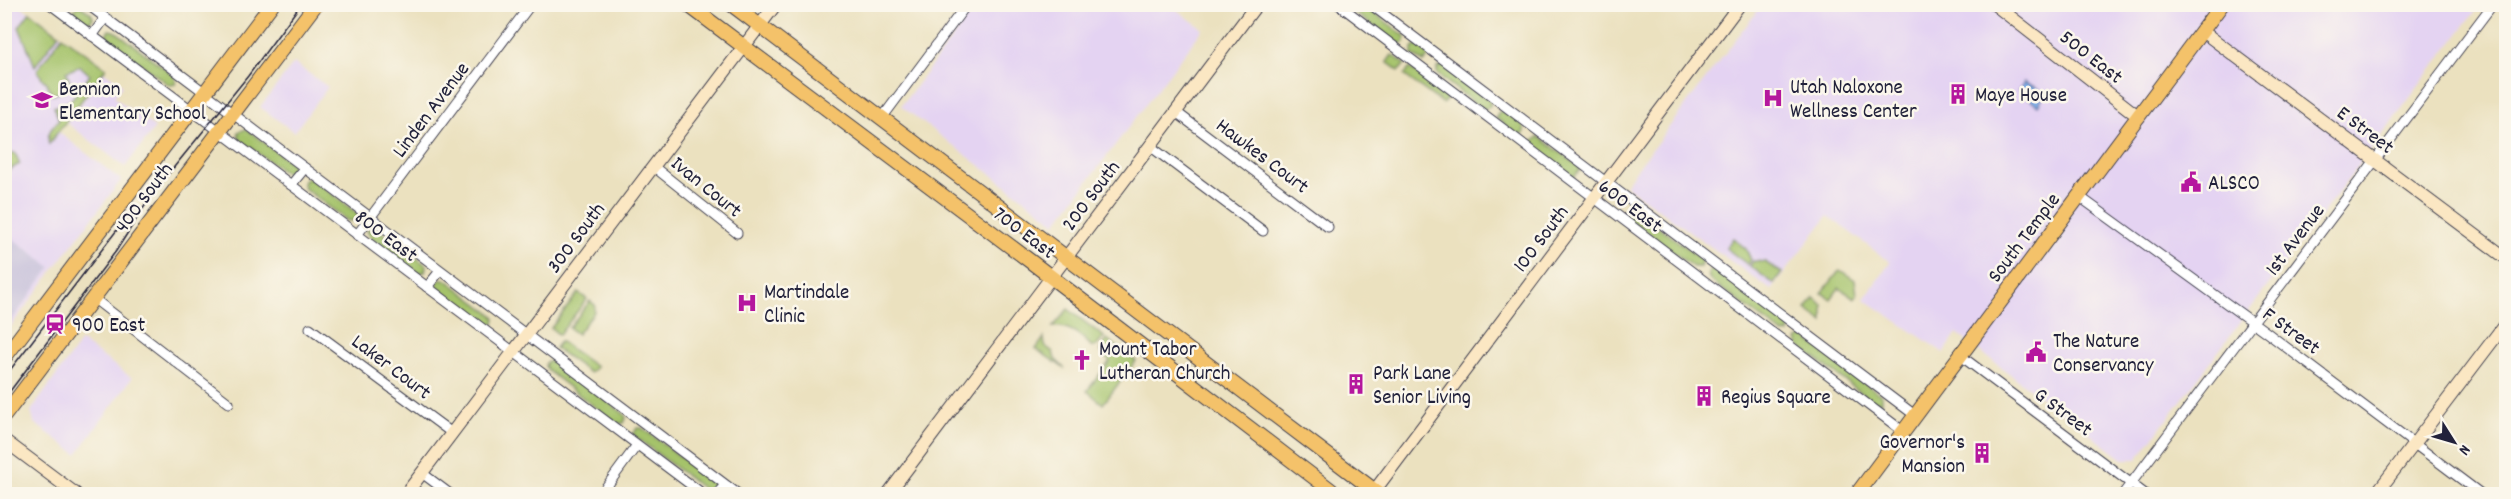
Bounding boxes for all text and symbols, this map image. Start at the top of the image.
street label: 500 East [2052,24,2128,93]
street label: Linden Avenue [386,57,478,165]
place label: Utah Naloxone Wellness Center [1790,74,1917,128]
place label: Bennion Elementary School [59,76,206,130]
building icon: Maye House [1946,82,1970,106]
place label: Maye House [1975,82,2067,112]
hospital icon: Utah Naloxone Wellness Center [1761,86,1785,110]
school or university icon: Bennion Elementary School [30,88,54,112]
street label: E Street [2329,100,2400,163]
street label: Hawkes Court [1208,112,1314,203]
street label: Ivan Court [663,150,747,227]
street label: 200 South [1056,155,1129,239]
street label: 400 South [109,157,182,240]
public building icon: ALSCO [2179,170,2203,194]
place label: ALSCO [2208,170,2260,200]
street label: 600 East [1591,173,1668,242]
street label: South Temple [1982,188,2069,290]
street label: 300 South [541,197,614,281]
street label: 1st Avenue [2259,198,2333,283]
street label: 100 South [1507,200,1578,280]
street label: 700 East [986,201,1061,268]
street label: 800 East [347,204,423,271]
place label: Martindale Clinic [764,279,849,333]
hospital icon: Martindale Clinic [735,291,759,315]
street label: F Street [2255,301,2326,364]
station icon: 900 East [43,312,67,336]
place label: 900 East [72,312,146,342]
street label: Laker Court [344,328,437,409]
place label: The Nature Conservancy [2053,328,2154,382]
place label: Mount Tabor Lutheran Church [1099,336,1230,390]
public building icon: The Nature Conservancy [2024,340,2048,364]
church icon: Mount Tabor Lutheran Church [1070,348,1094,372]
place label: Park Lane Senior Living [1373,360,1471,414]
building icon: Park Lane Senior Living [1344,372,1368,396]
street label: G Street [2027,381,2098,446]
building icon: Regius Square [1692,384,1716,408]
place label: Regius Square [1721,384,1831,414]
north arrow [2424,412,2484,472]
place label: Governor's Mansion [1879,429,1965,483]
text: N [2452,439,2476,460]
building icon: Governor's Mansion [1970,441,1994,465]

